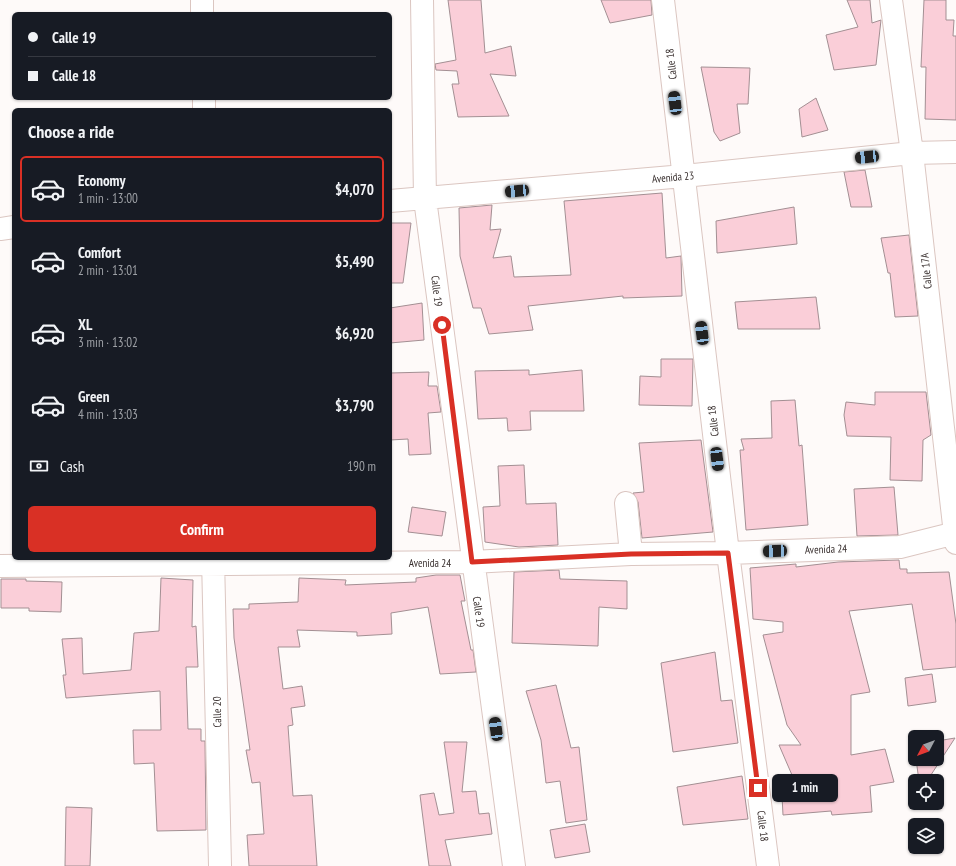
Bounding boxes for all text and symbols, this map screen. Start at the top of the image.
text: Calle 19 [52,28,96,47]
street label: Calle 18 [662,48,680,80]
text: Calle 18 [52,66,96,85]
car [668,90,682,116]
text: Choose a ride [28,120,114,143]
car [854,150,880,164]
street label: Avenida 23 [651,168,695,186]
icon: car [30,171,66,207]
text: Economy [78,171,126,190]
text: $4,070 [335,180,374,199]
car [505,184,529,198]
text: 1 min · 13:00 [78,190,138,207]
icon: car [30,243,66,279]
text: Comfort [78,243,121,262]
street label: Calle 17A [917,251,935,290]
text: $5,490 [335,252,374,271]
text: 2 min · 13:01 [78,262,138,279]
street label: Calle 19 [428,275,446,307]
icon: car [30,315,66,351]
text: XL [78,315,92,334]
route start [433,316,451,334]
car [695,320,709,346]
text: $6,920 [335,324,374,343]
text: 3 min · 13:02 [78,334,138,351]
icon: car [30,387,66,423]
text: Green [78,387,110,406]
text: $3,790 [335,396,374,415]
street label: Calle 18 [704,405,722,437]
text: 4 min · 13:03 [78,406,138,423]
car [710,446,724,472]
icon: cash [28,455,50,477]
text: Cash [60,457,84,476]
text: 190 m [347,458,376,475]
button: Confirm [28,506,376,552]
street label: Avenida 24 [805,541,847,557]
car [763,545,787,557]
street label: Avenida 24 [409,556,451,570]
street label: Calle 19 [470,596,488,628]
street label: Calle 20 [210,696,224,728]
car [488,716,504,742]
north arrow [908,730,944,766]
map controls [908,730,944,854]
callout: 1 min [772,774,838,802]
button: locate [908,774,944,810]
route end [749,779,767,797]
text: 1 min [792,779,818,796]
street label: Calle 18 [754,810,772,842]
button: layers [908,818,944,854]

